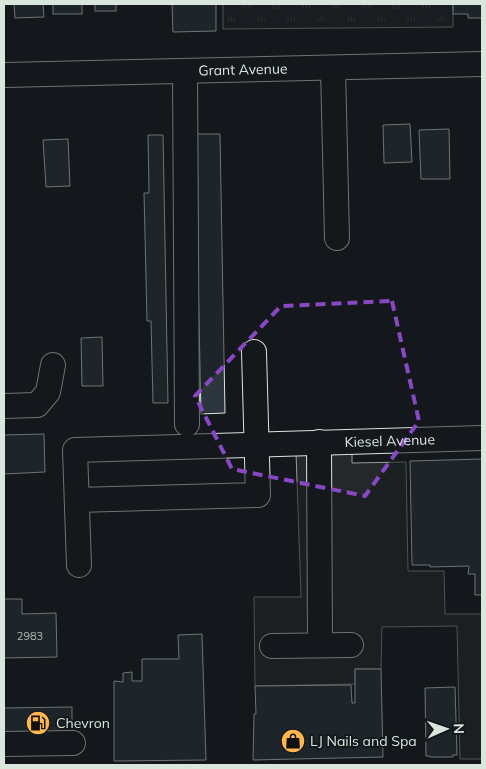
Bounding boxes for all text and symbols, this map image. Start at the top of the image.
street label: Grant Avenue [198,59,288,80]
street label: Kiesel Avenue [344,430,435,451]
house number: 2983 [17,629,43,643]
north arrow [421,704,471,754]
fuel station icon: Chevron [25,710,51,736]
place label: Chevron [56,714,110,732]
text: N [450,723,468,734]
shop icon: LJ Nails and Spa [280,728,306,754]
place label: LJ Nails and Spa [310,732,417,750]

